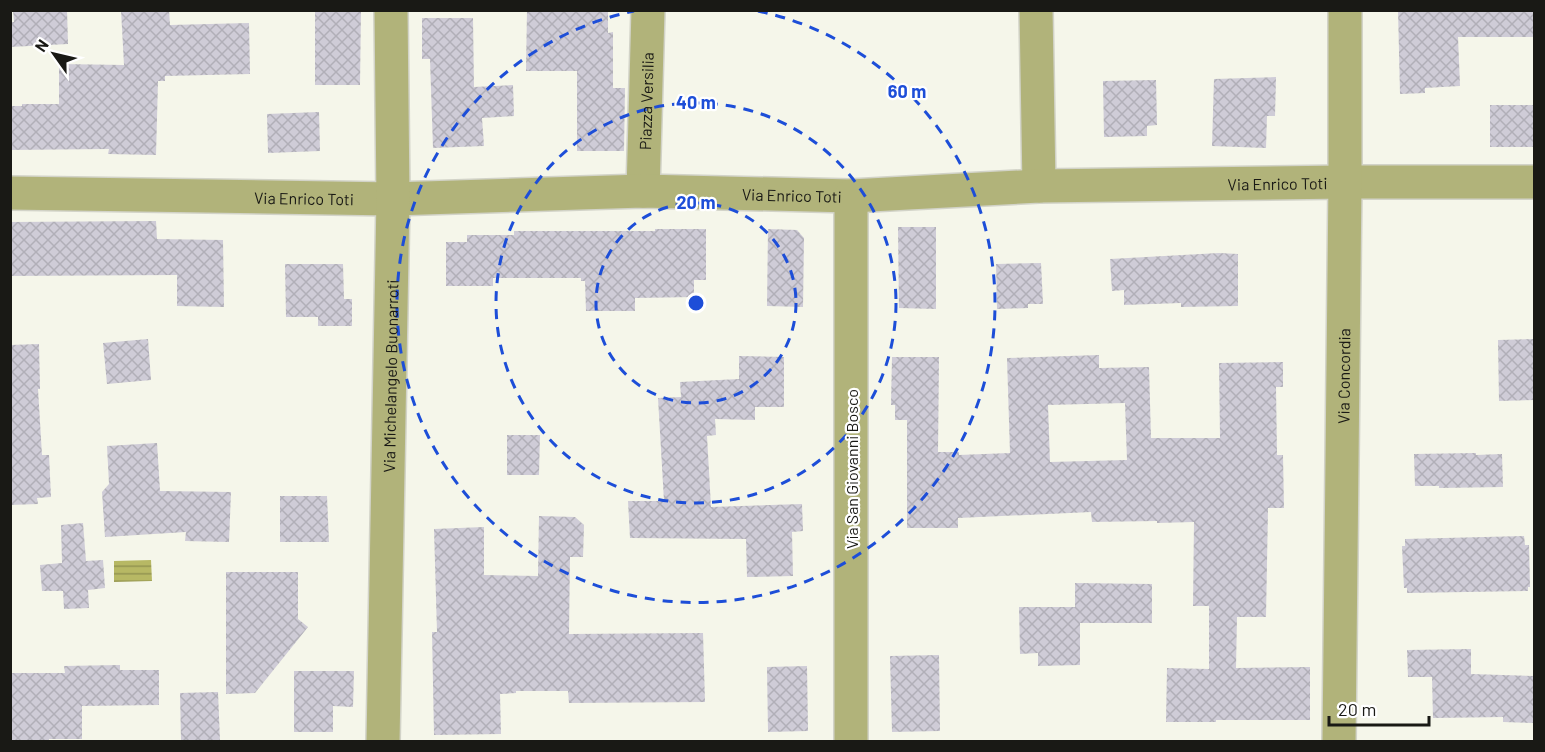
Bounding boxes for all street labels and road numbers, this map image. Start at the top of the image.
street label: Piazza Versilia [635,52,656,150]
street label: Via Enrico Toti [1227,173,1328,193]
street label: Via Enrico Toti [742,184,842,205]
street label: Via Enrico Toti [254,187,354,208]
street label: Via Michelangelo Buonarroti [378,279,401,473]
street label: Via Concordia [1333,328,1353,424]
street label: Via San Giovanni Bosco [842,389,861,549]

